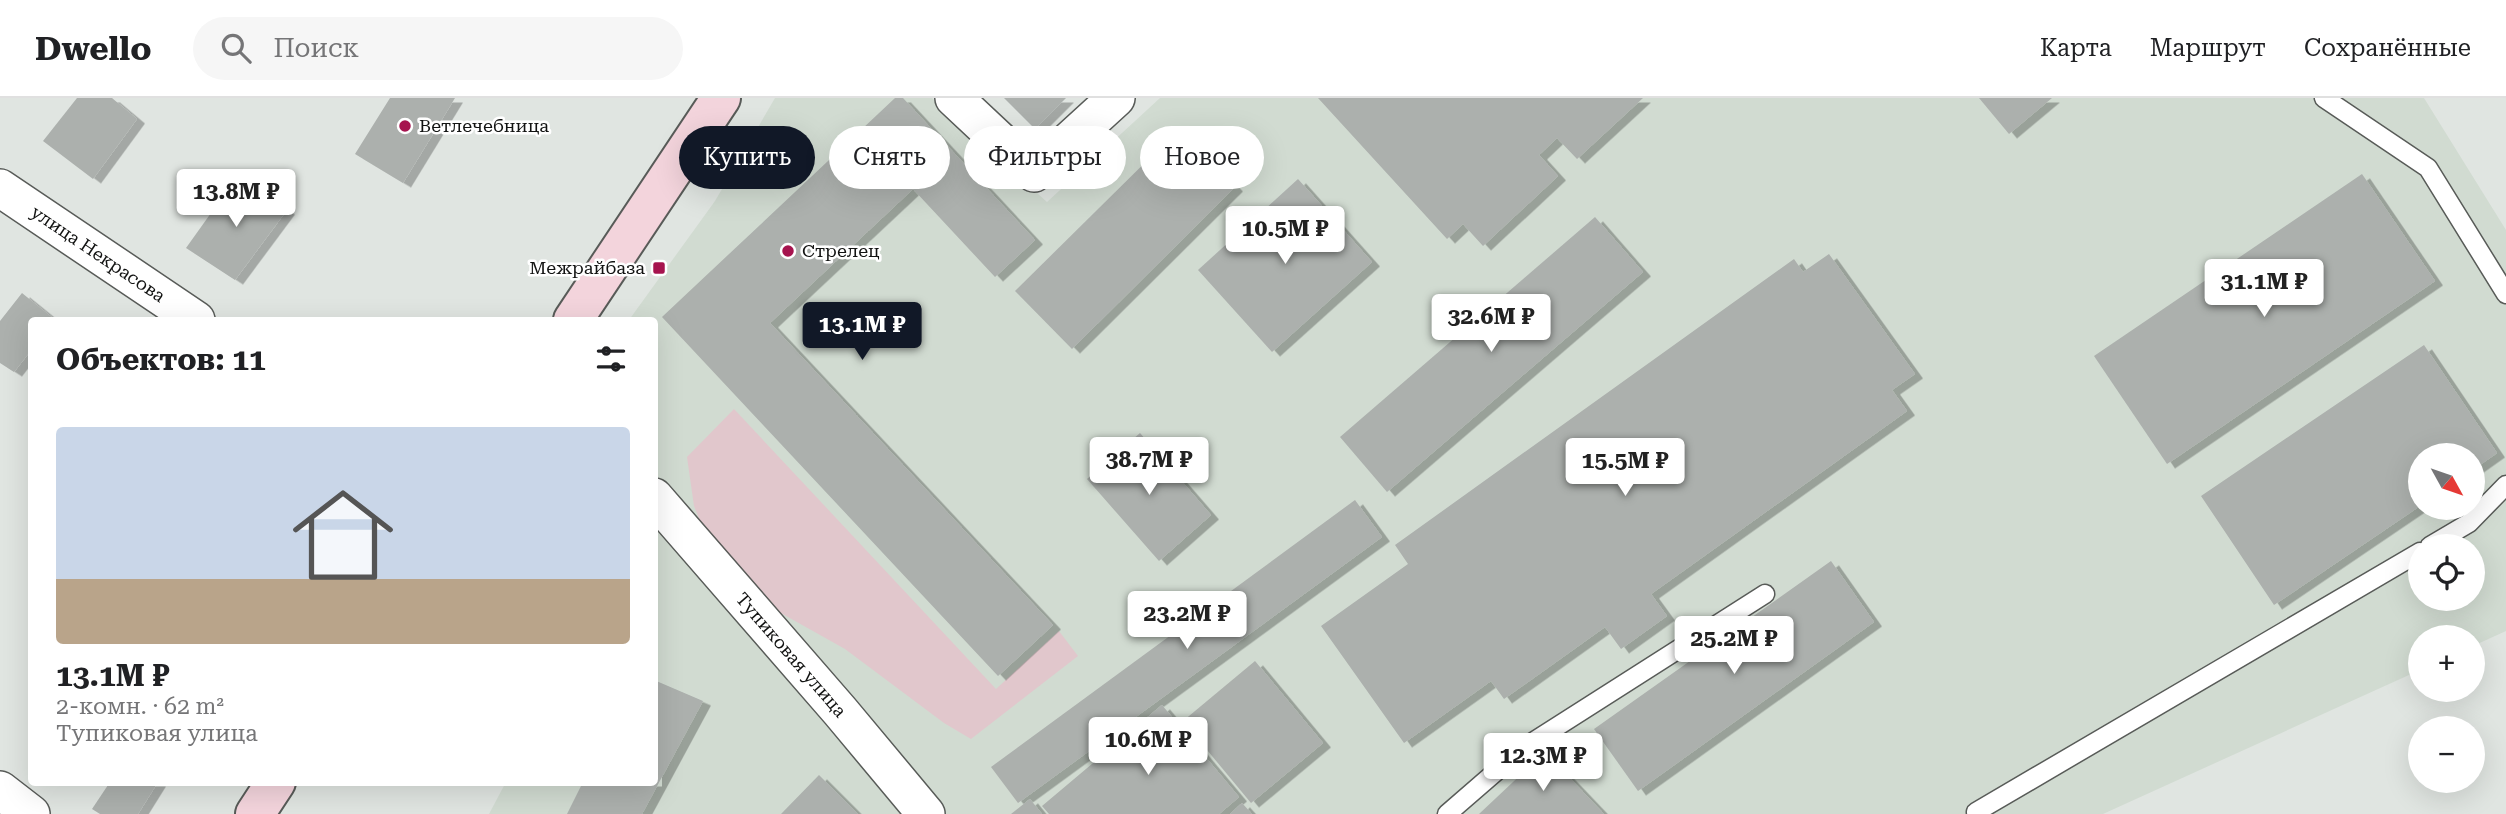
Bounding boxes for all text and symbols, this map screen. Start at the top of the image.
search box [193,17,683,80]
text: Dwello [35,29,151,68]
icon: search [217,29,255,67]
text: Поиск [273,33,359,63]
text: Карта [2040,34,2112,62]
text: Маршрут [2150,34,2266,62]
text: Сохранённые [2304,34,2471,62]
place label: Ветлечебница [419,115,549,136]
marker: Ветлечебница [397,118,413,134]
chip: Купить [679,126,815,189]
chip: Снять [829,126,950,189]
chip: Фильтры [964,126,1126,189]
chip: Новое [1140,126,1264,189]
pin: 13.8M ₽ [171,170,301,229]
text: 13.8M ₽ [193,178,279,205]
street label: улица Некрасова [27,201,170,306]
pin: 10.5M ₽ [1220,206,1350,266]
text: 10.5M ₽ [1242,215,1328,242]
place label: Стрелец [802,240,880,261]
marker: Стрелец [780,243,796,259]
place label: Межрайбаза [529,257,645,278]
marker: Межрайбаза [651,260,667,276]
pin: 31.1M ₽ [2199,260,2329,319]
text: 31.1M ₽ [2221,268,2307,295]
pin: 32.6M ₽ [1426,294,1556,354]
pin: 13.1M ₽ [797,302,927,362]
text: 32.6M ₽ [1448,303,1534,330]
text: 13.1M ₽ [819,311,905,338]
icon: filters [592,340,630,378]
text: Объектов: 11 [56,342,266,377]
pin: 38.7M ₽ [1084,438,1214,497]
pin: 15.5M ₽ [1560,438,1690,498]
north arrow [2408,443,2485,520]
map controls [2408,443,2485,793]
text: 38.7M ₽ [1106,446,1192,473]
text: 15.5M ₽ [1582,447,1668,474]
icon: home [280,472,406,598]
button: locate [2408,534,2485,611]
street label: Тупиковая улица [732,588,851,721]
pin: 23.2M ₽ [1122,592,1252,651]
text: 23.2M ₽ [1144,600,1230,627]
pin: 25.2M ₽ [1669,616,1799,676]
text: 25.2M ₽ [1691,625,1777,652]
button: + [2408,625,2485,702]
text: 13.1M ₽ [56,658,169,693]
text: 2-комн. · 62 m² [56,693,224,720]
button: − [2408,716,2485,793]
pin: 10.6M ₽ [1083,718,1213,777]
text: Тупиковая улица [56,720,258,747]
text: 10.6M ₽ [1105,726,1191,753]
pin: 12.3M ₽ [1478,734,1608,793]
text: 12.3M ₽ [1500,742,1586,769]

